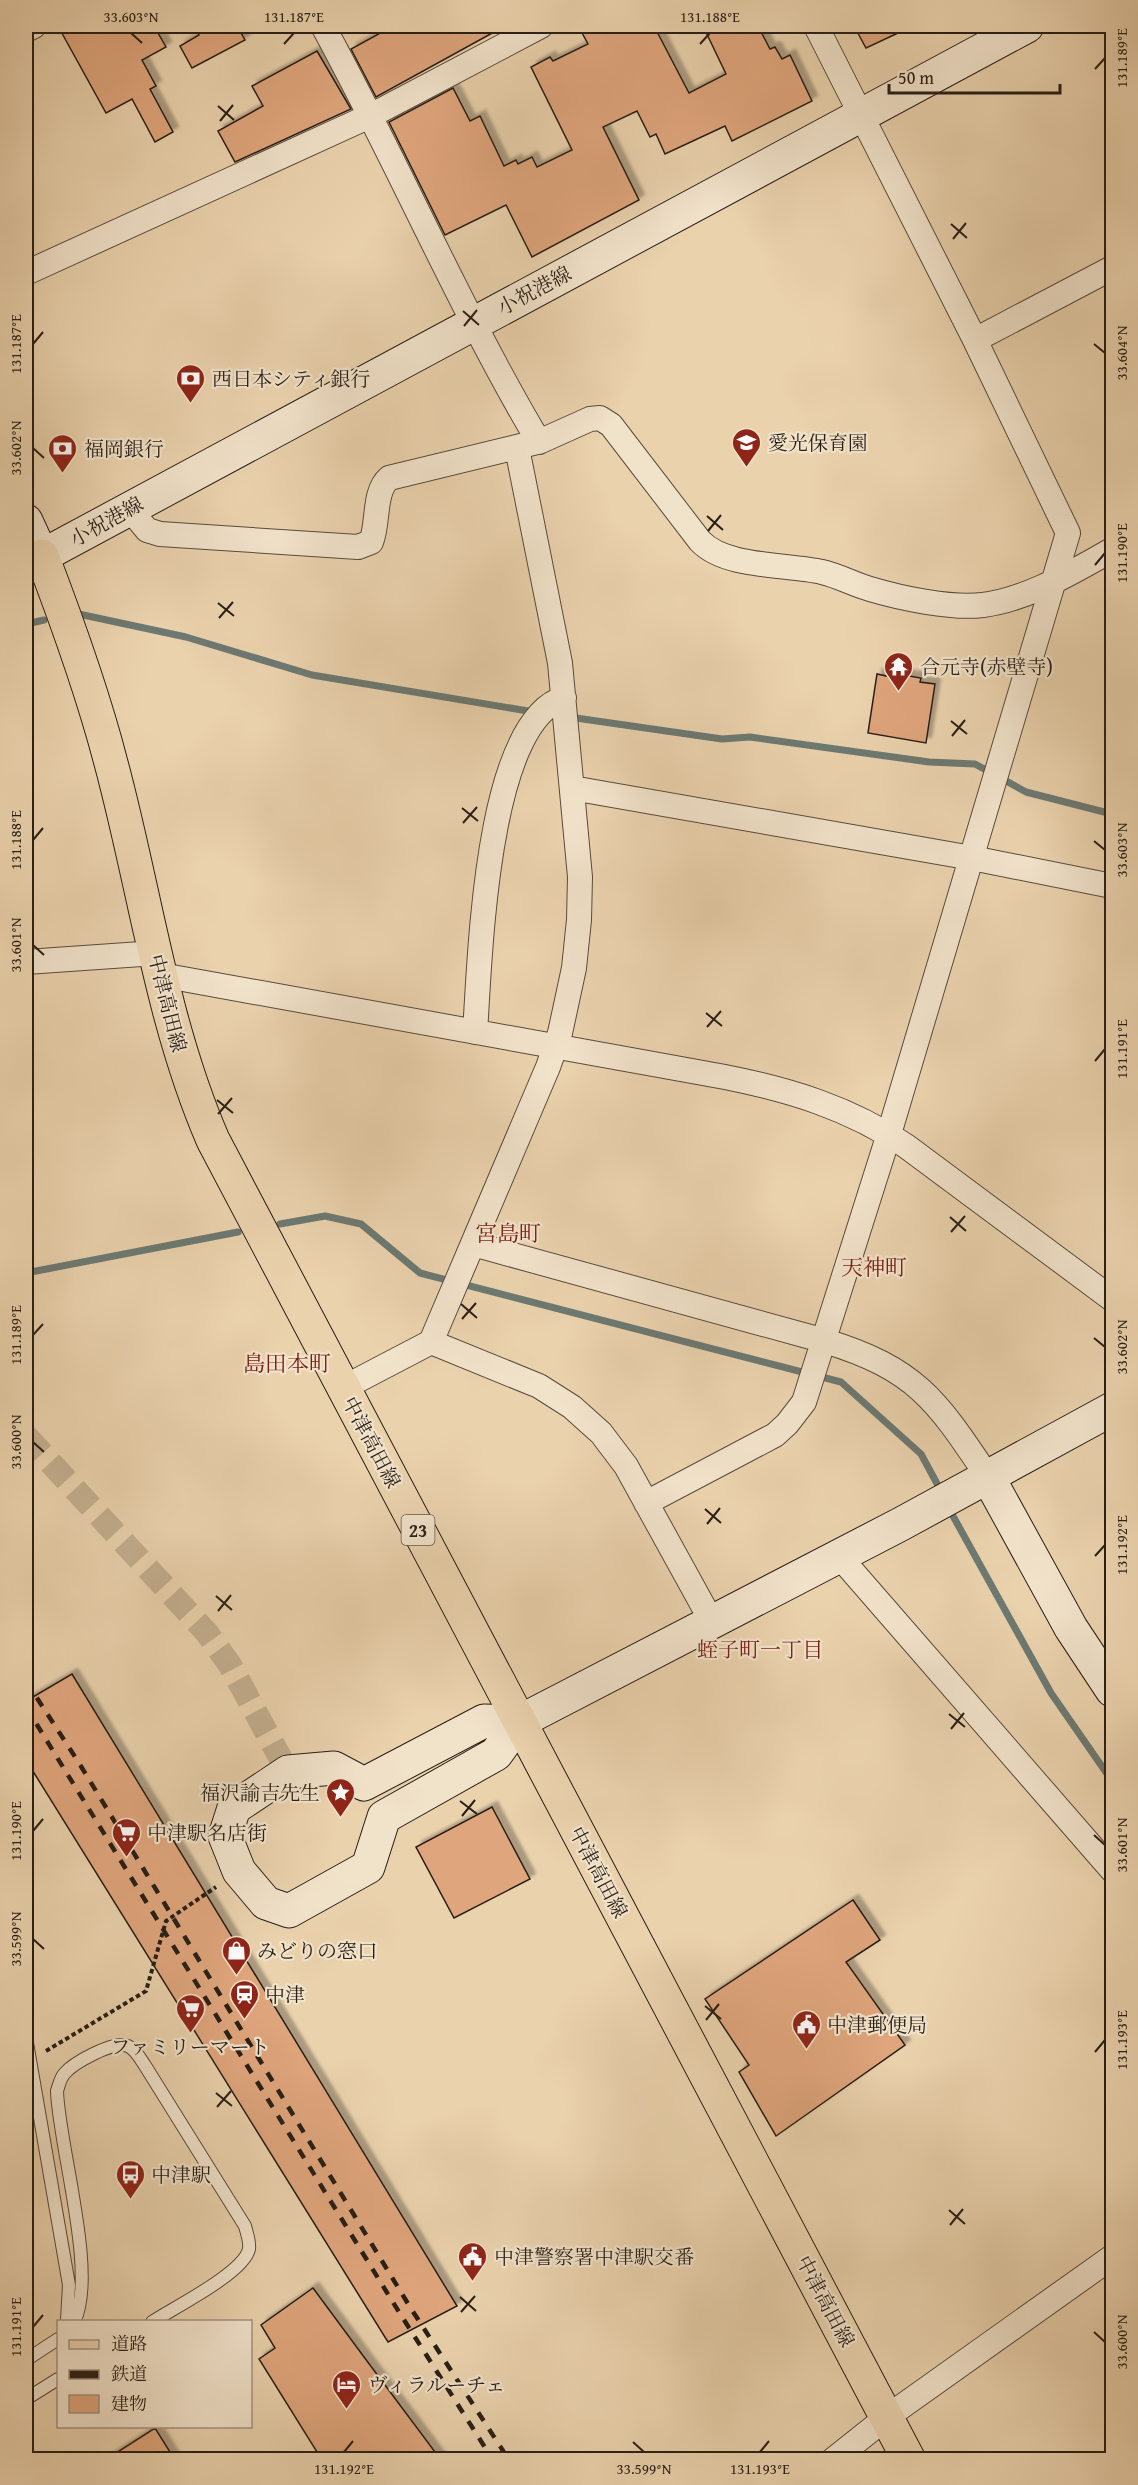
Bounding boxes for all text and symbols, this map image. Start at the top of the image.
text: 33.603°N [104,6,159,27]
text: 131.187°E [264,6,324,27]
text: 131.188°E [680,6,740,27]
text: 131.189°E [1111,28,1132,88]
scale bar [889,57,1060,95]
text: 50 m [898,64,934,91]
street label: 小祝港線 [492,258,576,322]
text: 131.187°E [5,314,26,374]
text: 33.604°N [1111,325,1132,380]
bank icon: 西日本シティ銀行 [175,362,207,404]
place label: 西日本シティ銀行 [212,364,370,393]
text: 33.602°N [5,420,26,475]
school or university icon: 愛光保育園 [731,426,763,468]
place label: 愛光保育園 [768,428,868,457]
bank icon: 福岡銀行 [47,432,79,474]
place label: 福岡銀行 [84,434,164,463]
street label: 小祝港線 [64,489,148,553]
text: 131.190°E [1111,523,1132,583]
temple icon: 合元寺(赤壁寺) [883,650,915,692]
place label: 合元寺(赤壁寺) [920,652,1053,681]
text: 131.188°E [5,810,26,870]
text: 33.603°N [1111,822,1132,877]
text: 33.601°N [5,917,26,972]
street label: 中津高田線 [142,951,194,1055]
text: 131.191°E [1111,1019,1132,1079]
district label: 宮島町 [475,1217,541,1249]
district label: 天神町 [841,1251,907,1283]
text: 131.189°E [5,1305,26,1365]
text: 33.602°N [1111,1319,1132,1374]
district label: 島田本町 [243,1347,331,1379]
street label: 中津高田線 [336,1391,408,1493]
text: 33.600°N [5,1414,26,1469]
road number: 23 [402,1515,434,1545]
text: 131.192°E [1111,1515,1132,1575]
district label: 蛭子町一丁目 [697,1634,823,1665]
place icon: 福沢諭吉先生 [325,1776,357,1818]
place label: 福沢諭吉先生 [200,1778,320,1807]
text: 131.190°E [5,1801,26,1861]
supermarket icon: 中津駅名店街 [110,1816,142,1858]
text: 33.601°N [1111,1817,1132,1872]
place label: 中津駅名店街 [147,1818,267,1847]
street label: 中津高田線 [563,1821,635,1923]
text: 33.599°N [5,1911,26,1966]
shop icon: みどりの窓口 [220,1934,252,1976]
place label: みどりの窓口 [257,1936,377,1965]
station icon: 中津 [228,1978,260,2020]
place label: 中津 [265,1980,305,2009]
supermarket icon: ファミリーマート [174,1992,206,2034]
public building icon: 中津郵便局 [790,2008,822,2050]
place label: 中津郵便局 [827,2010,927,2039]
text: 131.193°E [1111,2010,1132,2070]
place label: ファミリーマート [110,2032,270,2061]
bus stop icon: 中津駅 [114,2158,146,2200]
place label: 中津駅 [151,2160,211,2189]
public building icon: 中津警察署中津駅交番 [457,2240,489,2282]
place label: 中津警察署中津駅交番 [494,2242,694,2271]
street label: 中津高田線 [790,2250,862,2352]
text: 131.191°E [5,2297,26,2357]
text: 33.600°N [1111,2314,1132,2369]
legend [57,2320,252,2428]
text: 道路 [111,2330,147,2357]
text: 鉄道 [111,2360,147,2387]
hotel icon: ヴィラルーチェ [331,2368,363,2410]
place label: ヴィラルーチェ [368,2370,506,2399]
text: 建物 [111,2390,147,2417]
text: 131.192°E [314,2458,374,2479]
text: 33.599°N [617,2458,672,2479]
text: 131.193°E [730,2458,790,2479]

